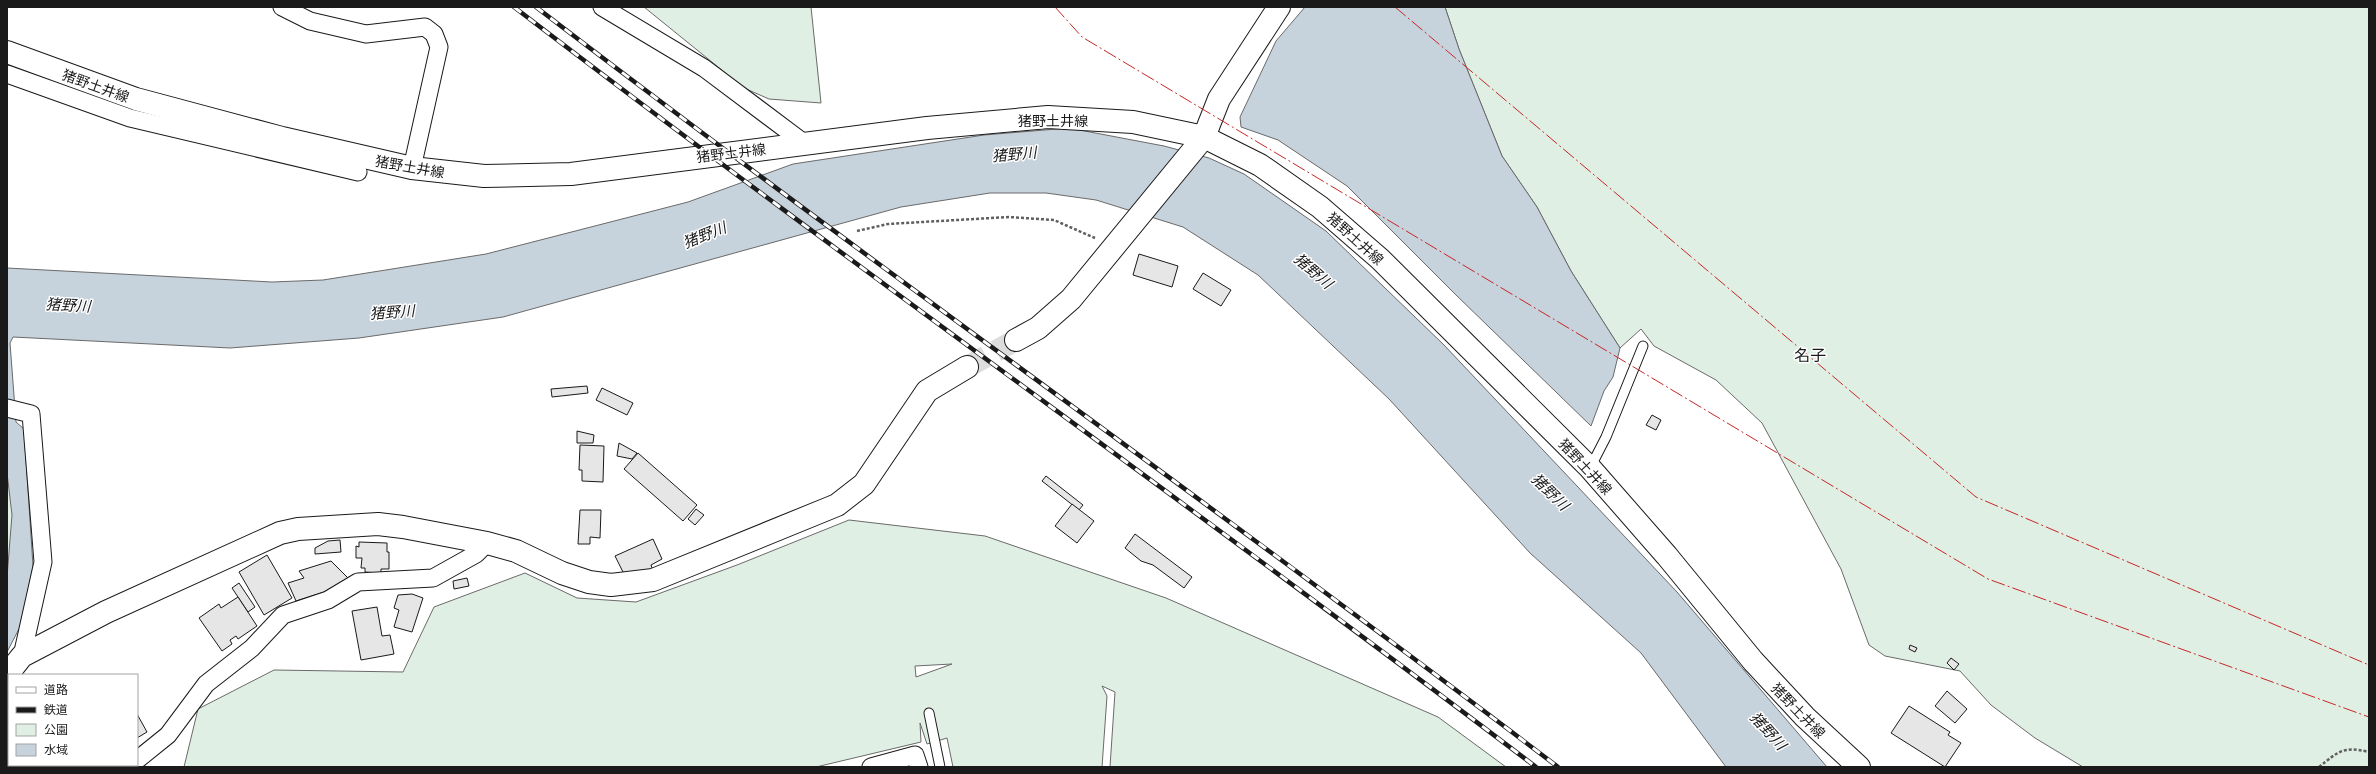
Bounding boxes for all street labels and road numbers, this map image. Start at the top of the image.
street label: 猪野土井線 [60,64,132,106]
street label: 猪野土井線 [1018,110,1088,130]
street label: 猪野土井線 [695,138,767,166]
street label: 猪野土井線 [374,150,446,182]
street label: 猪野土井線 [1323,207,1389,269]
street label: 猪野土井線 [1555,434,1617,498]
street label: 猪野土井線 [1767,678,1831,742]

